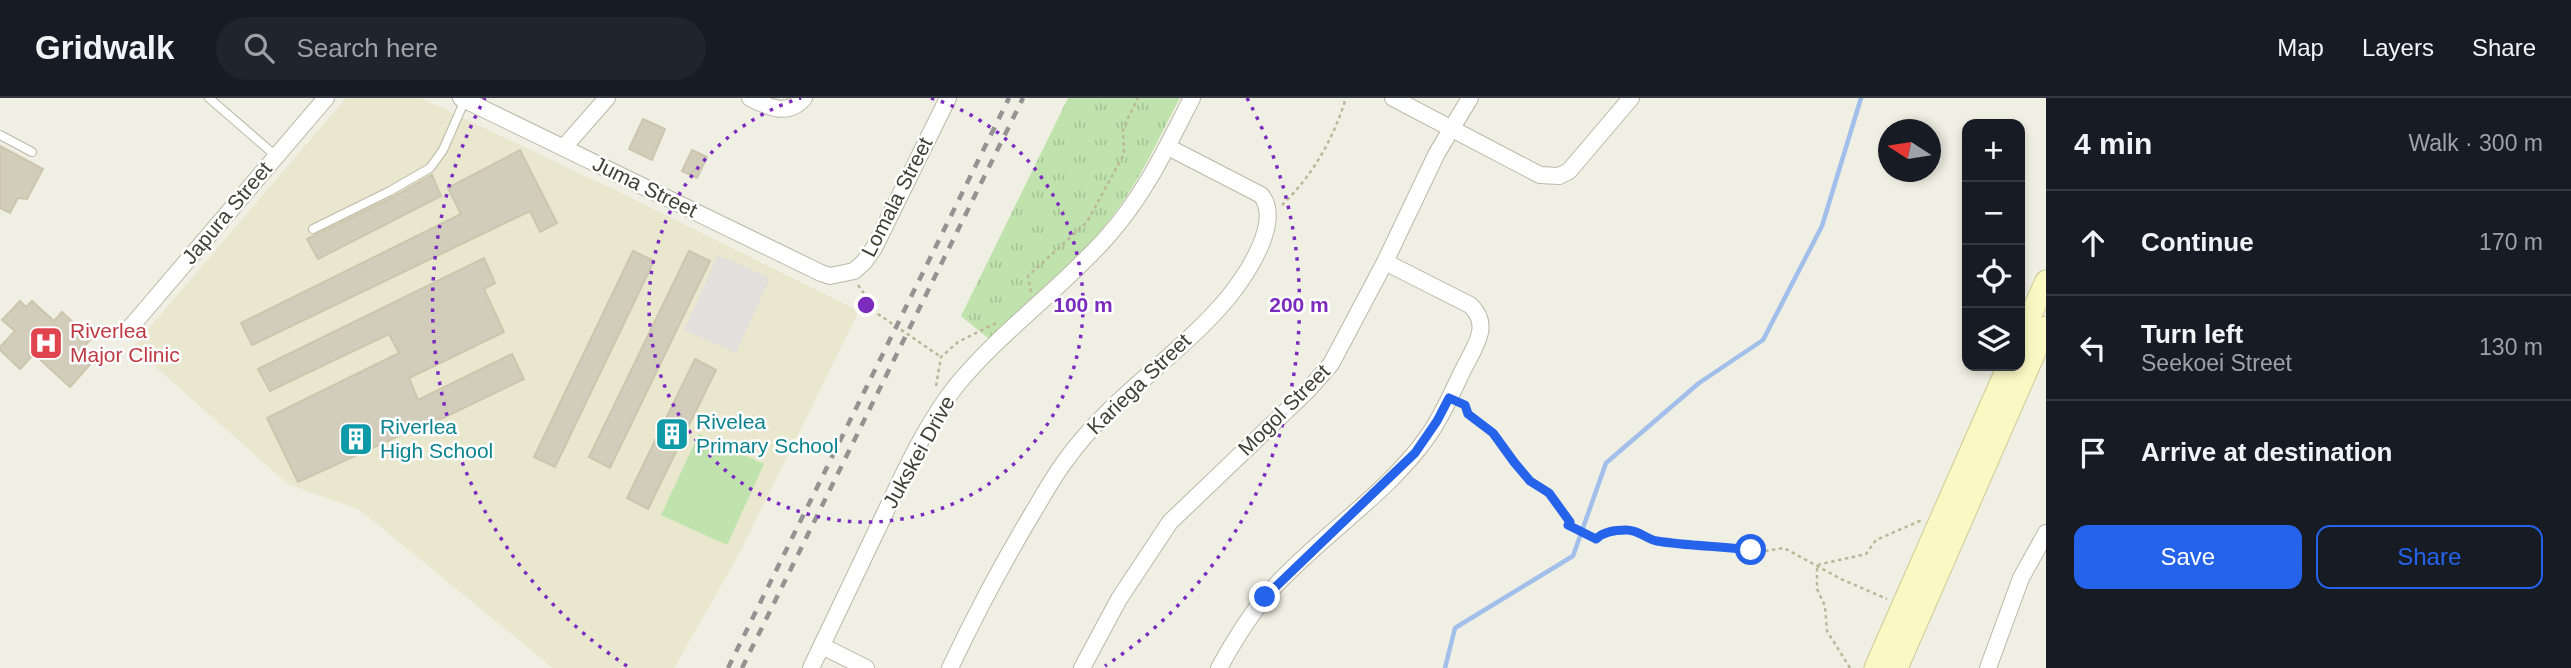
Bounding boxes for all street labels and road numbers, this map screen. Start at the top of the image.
street label: Lomala Street [857,133,937,260]
street label: Juma Street [589,151,701,222]
street label: Japura Street [177,157,276,268]
street label: Kariega Street [1082,329,1195,439]
street label: Mogol Street [1233,359,1334,460]
street label: Jukskei Drive [878,392,959,512]

